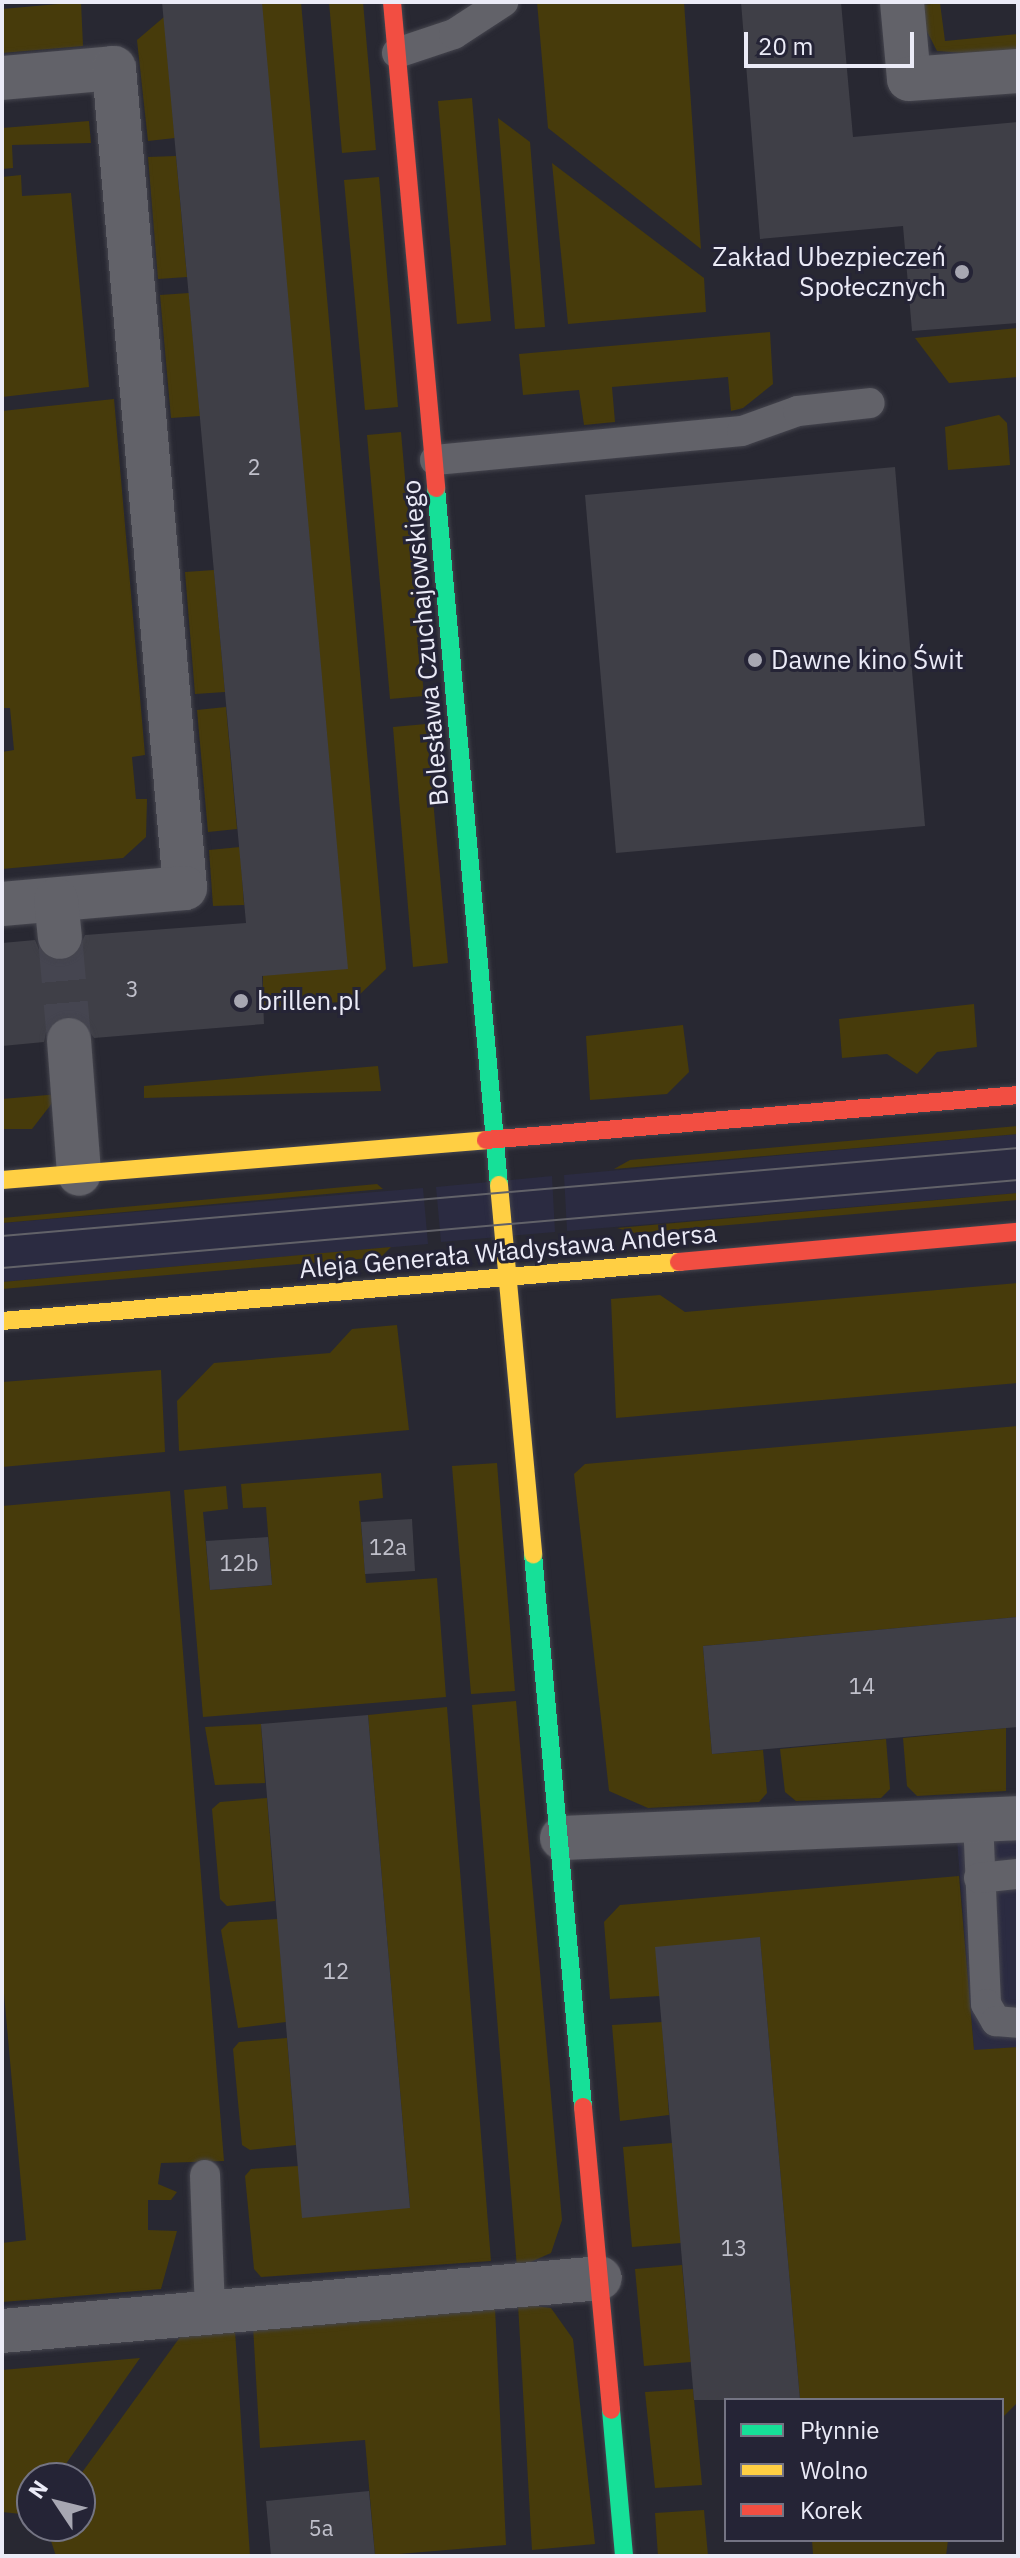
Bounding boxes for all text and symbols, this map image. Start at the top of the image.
scale bar [748,16,918,66]
text: 20 m [758,30,813,62]
place label: Zakład Ubezpieczeń Społecznych [712,241,946,302]
marker: Zakład Ubezpieczeń Społecznych [953,263,971,281]
house number: 2 [247,454,261,480]
street label: Bolesława Czuchajowskiego [395,479,455,807]
place label: Dawne kino Świt [771,644,964,676]
marker: Dawne kino Świt [746,651,764,669]
house number: 3 [125,976,139,1002]
place label: brillen.pl [257,985,360,1017]
marker: brillen.pl [232,992,250,1010]
street label: Aleja Generała Władysława Andersa [298,1217,718,1285]
house number: 12a [369,1534,407,1560]
house number: 12b [219,1550,259,1576]
house number: 14 [849,1673,875,1699]
house number: 12 [323,1958,349,1984]
house number: 13 [721,2235,747,2261]
legend [724,2398,1004,2542]
text: Płynnie [800,2414,879,2446]
text: Wolno [800,2454,868,2486]
north arrow [16,2462,96,2542]
text: N [21,2474,54,2504]
text: Korek [800,2494,863,2526]
house number: 5a [309,2515,333,2541]

